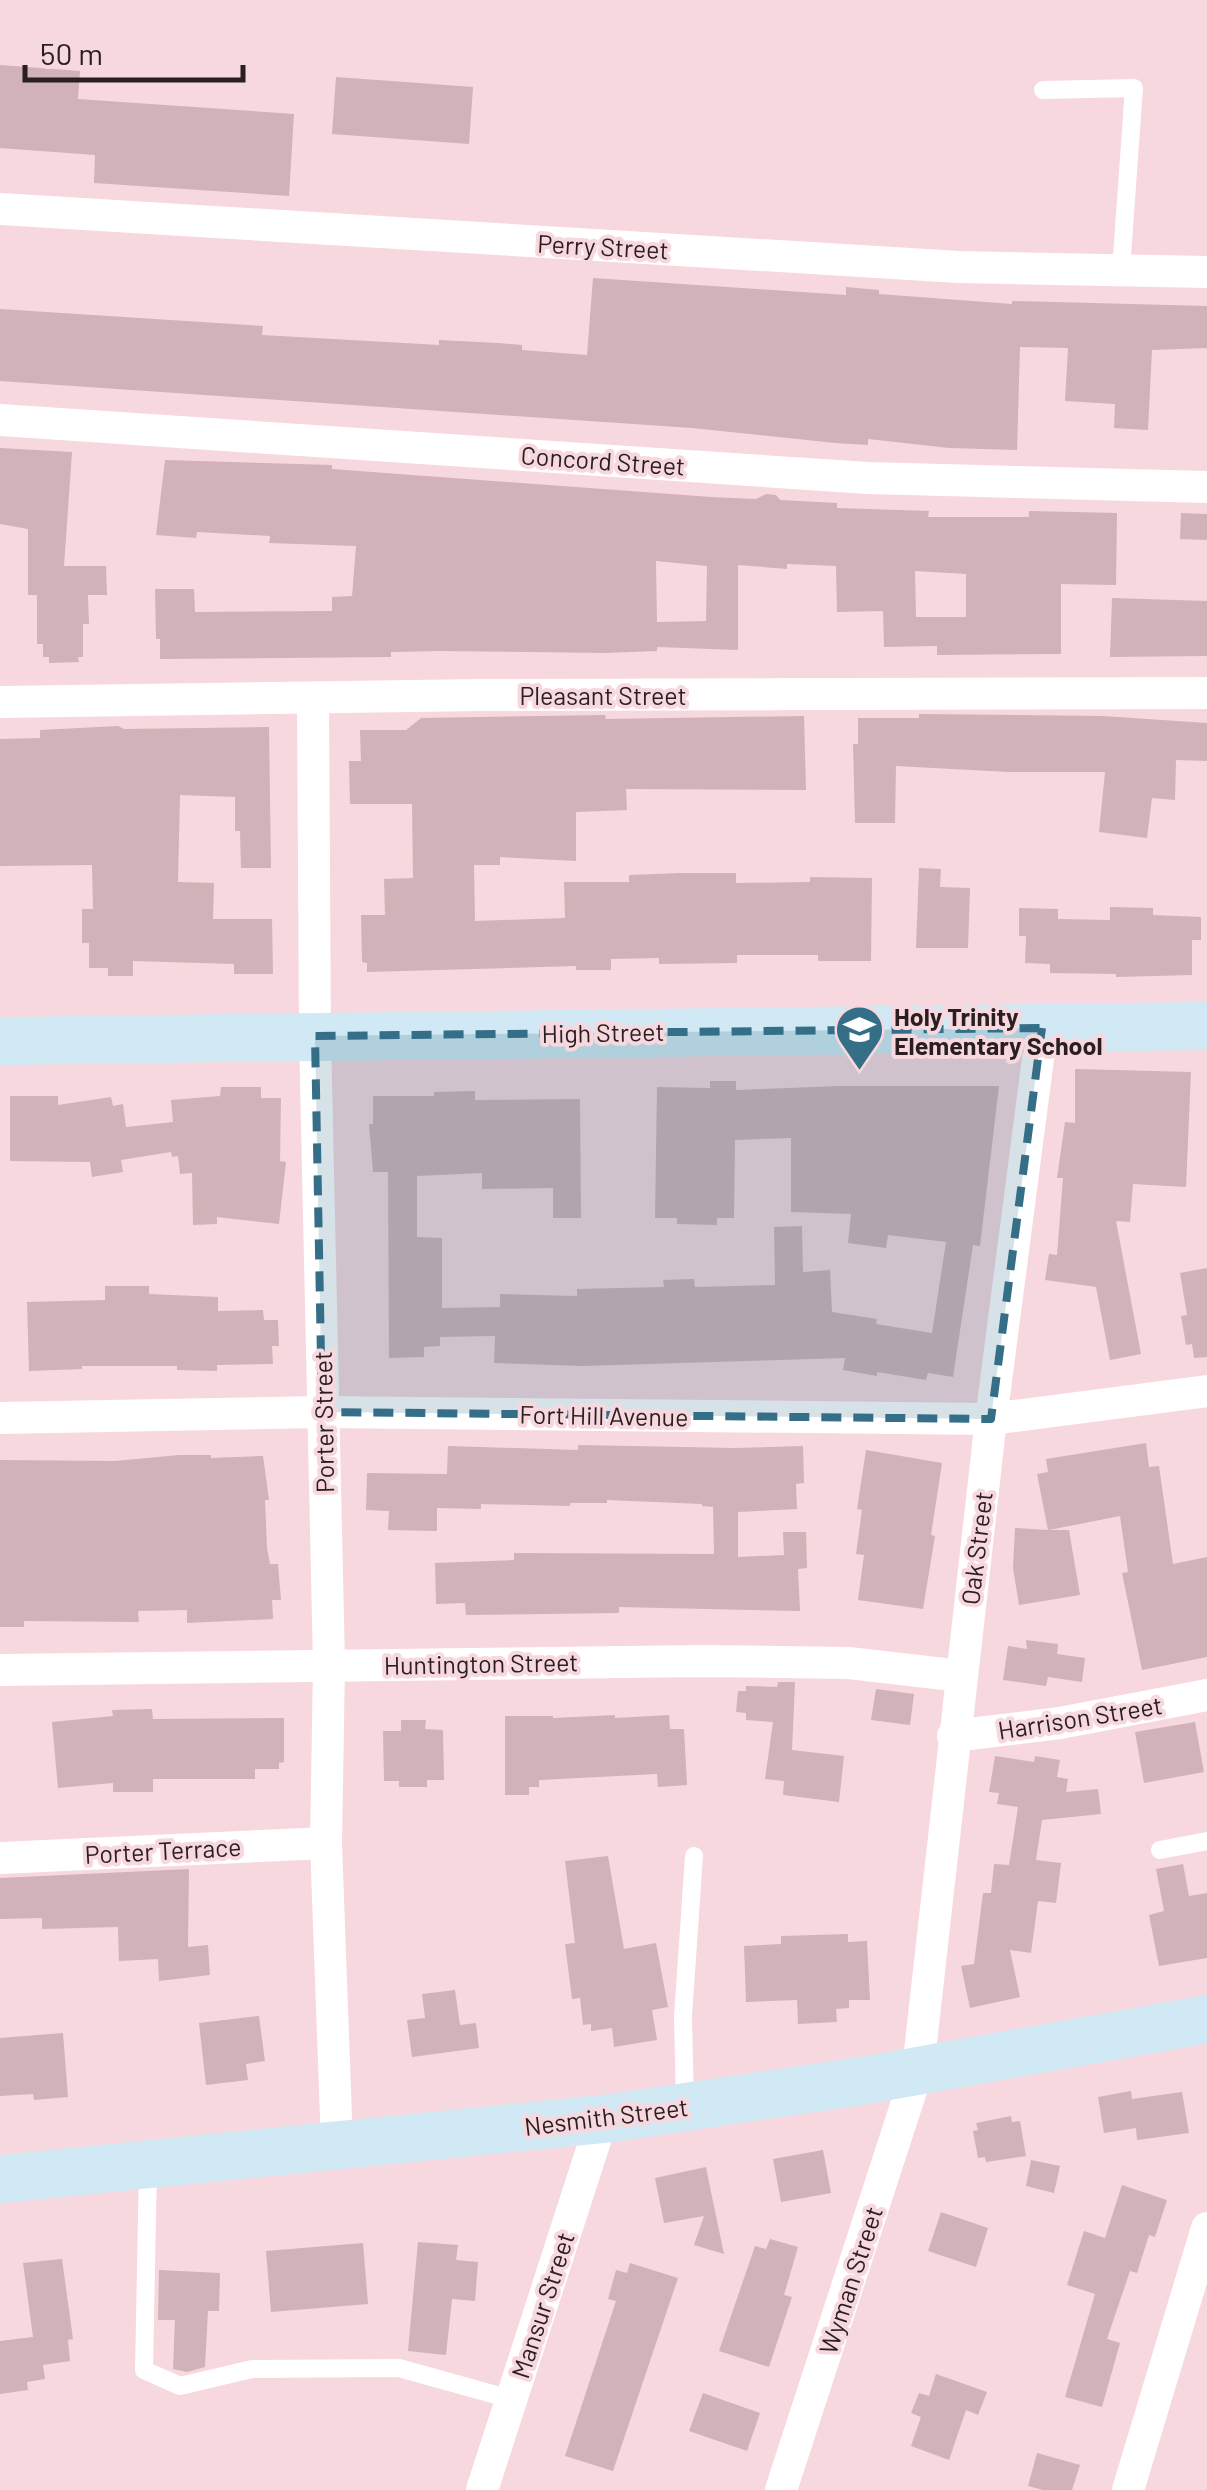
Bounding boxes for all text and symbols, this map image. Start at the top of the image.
scale bar [25,20,242,82]
text: 50 m [40,35,103,71]
street label: Perry Street [537,228,669,264]
street label: Concord Street [520,439,686,481]
street label: Pleasant Street [519,680,687,710]
place label: Holy Trinity Elementary School [894,1001,1102,1060]
school or university icon: Holy Trinity Elementary School [833,1004,885,1072]
street label: High Street [541,1016,665,1048]
street label: Porter Street [307,1351,339,1493]
street label: Fort Hill Avenue [519,1399,689,1431]
street label: Oak Street [954,1490,998,1606]
street label: Huntington Street [383,1646,579,1680]
street label: Harrison Street [996,1689,1164,1745]
street label: Porter Terrace [84,1831,242,1869]
street label: Nesmith Street [522,2091,690,2141]
street label: Wyman Street [812,2202,888,2358]
street label: Mansur Street [504,2228,580,2382]

